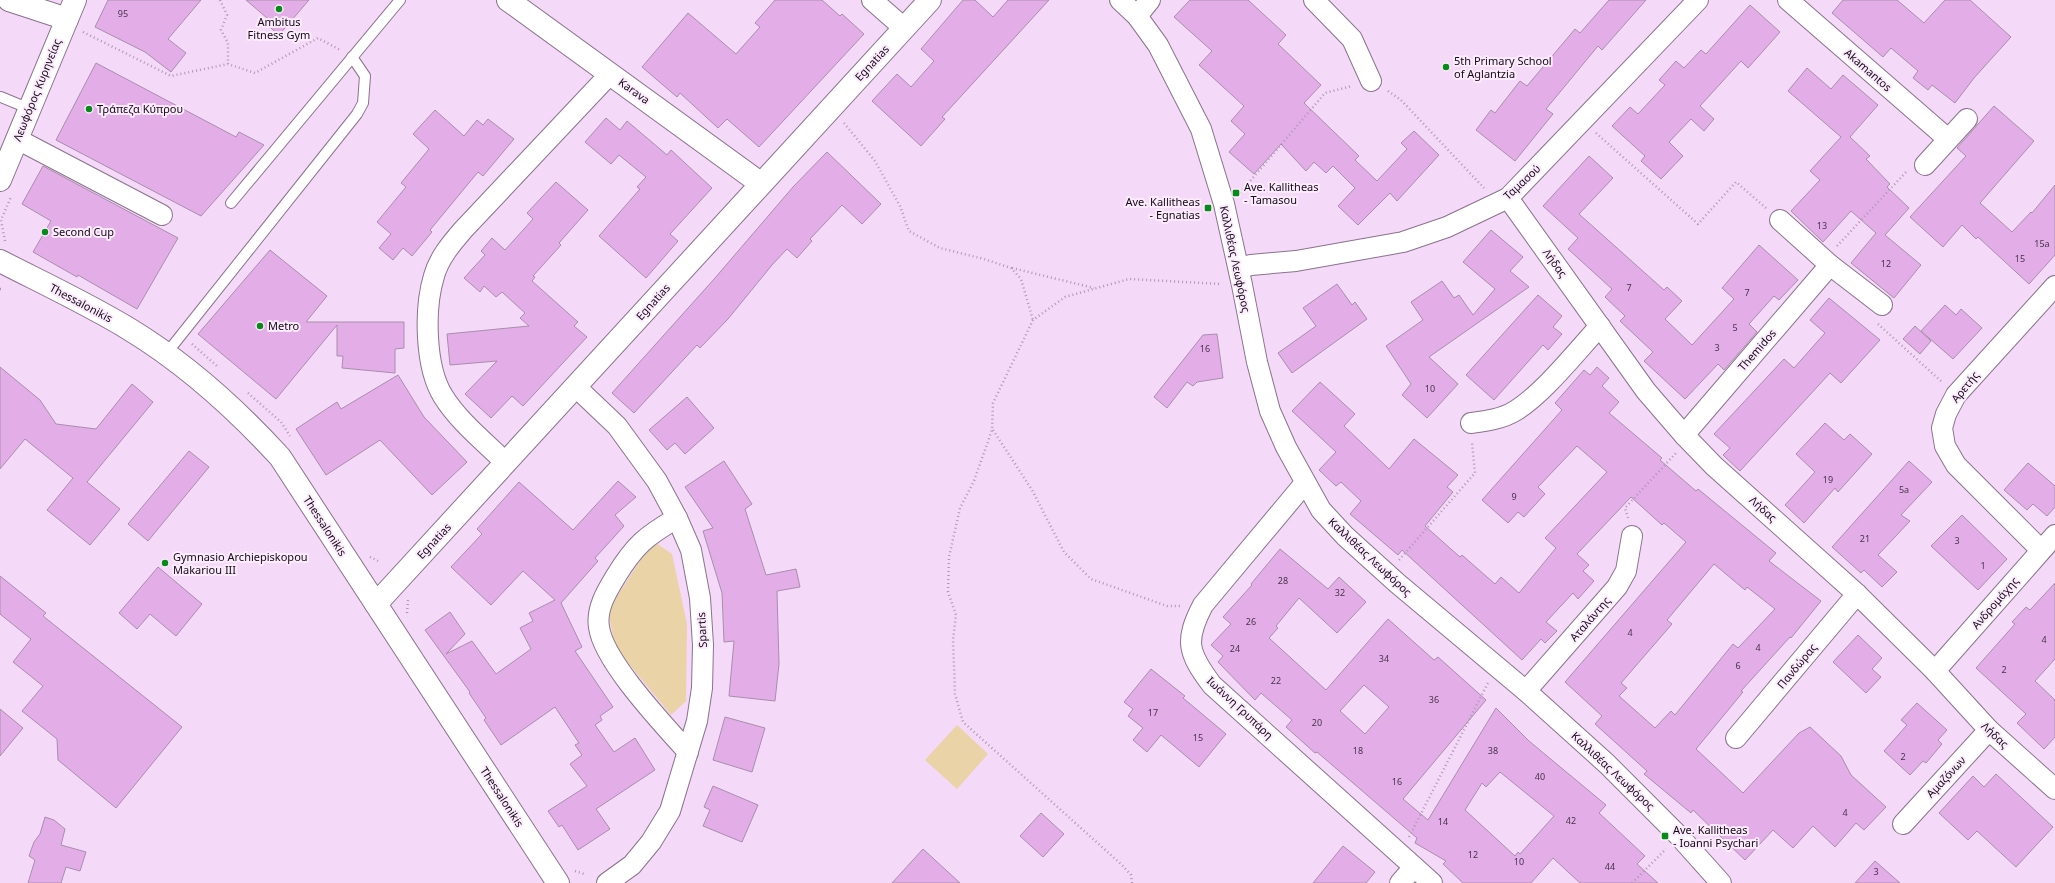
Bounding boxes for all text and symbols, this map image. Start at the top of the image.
marker: Ambitus Fitness Gym [274,4,284,14]
house number: 95 [118,7,128,20]
place label: Ambitus Fitness Gym [248,14,310,42]
street label: Λεωφόρος Κυρηνείας [9,36,64,143]
street label: Egnatias [851,41,892,84]
street label: Akamantos [1841,45,1895,94]
place label: 5th Primary School of Aglantzia [1454,53,1552,81]
marker: 5th Primary School of Aglantzia [1441,62,1451,72]
street label: Karava [616,74,653,107]
place label: Τράπεζα Κύπρου [97,101,183,116]
marker: Τράπεζα Κύπρου [84,104,94,114]
street label: Ταμασού [1500,161,1543,203]
place label: Ave. Kallitheas - Tamasou [1244,179,1319,207]
marker: Ave. Kallitheas - Tamasou [1231,188,1241,198]
place label: Ave. Kallitheas - Egnatias [1125,194,1200,222]
marker: Ave. Kallitheas - Egnatias [1203,203,1213,213]
street label: Καλλιθέας Λεωφόρος [1217,204,1254,314]
house number: 13 [1817,219,1827,232]
place label: Second Cup [53,224,114,239]
marker: Second Cup [40,227,50,237]
house number: 15a [2034,237,2050,250]
street label: Λήδας [1540,245,1571,280]
house number: 15 [2015,252,2025,265]
house number: 12 [1881,257,1891,270]
street label: Thessalonikis [47,280,115,325]
street label: Egnatias [632,280,673,323]
house number: 7 [1626,281,1632,294]
house number: 7 [1744,286,1750,299]
place label: Metro [268,318,299,333]
marker: Metro [255,321,265,331]
house number: 5 [1732,321,1738,334]
street label: Themidos [1734,326,1779,374]
house number: 3 [1714,341,1720,354]
house number: 16 [1200,342,1210,355]
street label: Αρετής [1947,368,1982,405]
house number: 10 [1425,382,1435,395]
house number: 19 [1823,473,1833,486]
house number: 5a [1899,483,1909,496]
house number: 9 [1511,490,1517,503]
street label: Λήδας [1746,492,1780,525]
street label: Thessalonikis [300,493,350,559]
street label: Καλλιθέας Λεωφόρος [1325,514,1415,599]
street label: Egnatias [413,519,454,562]
house number: 21 [1860,532,1870,545]
house number: 3 [1954,534,1960,547]
place label: Gymnasio Archiepiskopou Makariou III [173,549,308,577]
marker: Gymnasio Archiepiskopou Makariou III [160,558,170,568]
house number: 1 [1980,559,1986,572]
street label: Ανδρομάχης [1968,573,2021,632]
house number: 28 [1278,574,1288,587]
house number: 32 [1335,586,1345,599]
street label: Αταλάντης [1566,593,1613,644]
street label: Spartis [693,612,710,648]
house number: 26 [1246,615,1256,628]
house number: 4 [1627,626,1633,639]
house number: 4 [2041,633,2047,646]
street label: Πανδώρας [1773,640,1820,691]
house number: 4 [1755,641,1761,654]
house number: 24 [1230,642,1240,655]
house number: 34 [1379,652,1389,665]
house number: 6 [1735,659,1741,672]
house number: 2 [2001,663,2007,676]
street label: Ιωάννη Γρυπάρη [1204,673,1277,742]
house number: 22 [1271,674,1281,687]
house number: 36 [1429,693,1439,706]
house number: 17 [1148,706,1158,719]
house number: 20 [1312,716,1322,729]
street label: Λήδας [1979,718,2012,751]
street label: Καλλιθέας Λεωφόρος [1568,728,1658,813]
house number: 15 [1193,731,1203,744]
house number: 18 [1353,744,1363,757]
house number: 38 [1488,744,1498,757]
house number: 2 [1900,750,1906,763]
street label: Αμαζόνων [1923,752,1969,801]
street label: Thessalonikis [477,764,527,830]
house number: 40 [1535,770,1545,783]
house number: 16 [1392,775,1402,788]
house number: 4 [1842,806,1848,819]
house number: 42 [1566,814,1576,827]
house number: 14 [1438,815,1448,828]
place label: Ave. Kallitheas - Ioanni Psychari [1673,822,1758,850]
marker: Ave. Kallitheas - Ioanni Psychari [1660,831,1670,841]
house number: 12 [1468,848,1478,861]
house number: 10 [1514,855,1524,868]
house number: 44 [1605,860,1615,873]
house number: 3 [1873,865,1879,878]

